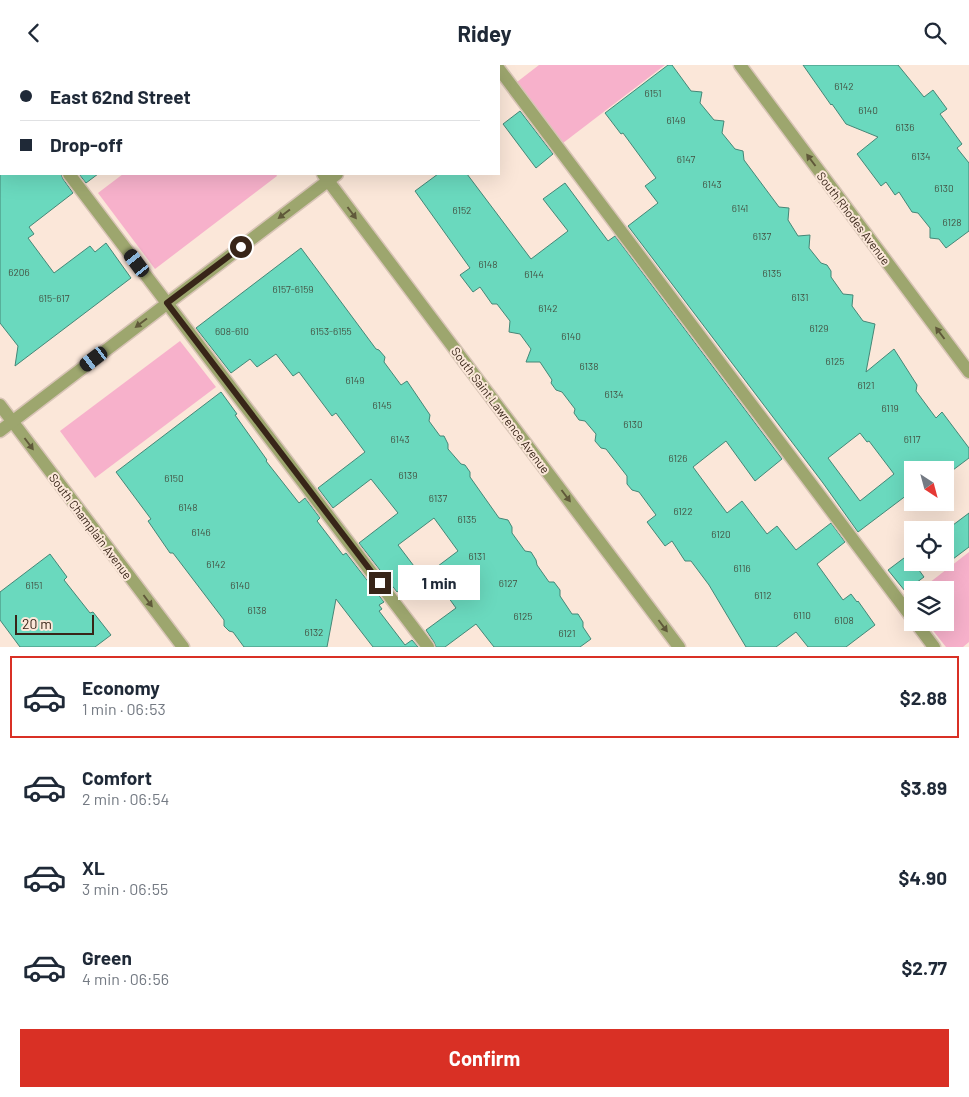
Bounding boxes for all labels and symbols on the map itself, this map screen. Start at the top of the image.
house number: 6142 [834,80,854,92]
house number: 6151 [645,87,661,99]
house number: 6140 [858,104,878,116]
house number: 6149 [666,114,686,126]
house number: 6136 [896,121,914,133]
house number: 6134 [911,150,931,162]
house number: 6147 [677,153,695,165]
one-way arrow [806,153,816,167]
street label: South Rhodes Avenue [815,169,893,267]
house number: 6143 [702,178,722,190]
house number: 6130 [934,182,954,194]
house number: 6141 [732,202,748,214]
house number: 6152 [453,204,471,216]
one-way arrow [347,206,357,220]
one-way arrow [277,209,291,219]
house number: 6128 [942,216,962,228]
house number: 6137 [753,230,771,242]
route start [230,236,252,258]
car [121,247,152,279]
house number: 6148 [478,258,498,270]
house number: 6206 [8,266,30,278]
house number: 6135 [763,267,781,279]
house number: 6144 [524,268,544,280]
house number: 6157-6159 [272,283,314,295]
house number: 6131 [791,291,809,303]
house number: 615-617 [39,292,70,304]
house number: 6142 [538,302,558,314]
one-way arrow [135,318,148,329]
house number: 6129 [809,322,829,334]
house number: 608-610 [215,325,249,337]
house number: 6153-6155 [310,325,352,337]
one-way arrow [935,326,945,340]
house number: 6140 [561,330,581,342]
car [77,344,110,374]
street label: South Saint Lawrence Avenue [449,344,553,476]
house number: 6125 [826,355,844,367]
house number: 6138 [580,360,598,372]
house number: 6149 [345,374,365,386]
house number: 6121 [857,379,875,391]
house number: 6134 [604,388,624,400]
house number: 6145 [372,399,392,411]
house number: 6119 [881,402,899,414]
house number: 6130 [623,418,643,430]
house number: 6143 [390,433,410,445]
house number: 6117 [904,433,921,445]
one-way arrow [24,437,35,450]
house number: 6126 [669,452,687,464]
north arrow [904,461,954,511]
house number: 6139 [399,469,417,481]
street label: South Champlain Avenue [47,470,135,582]
house number: 6150 [164,472,184,484]
one-way arrow [560,489,571,502]
house number: 6137 [429,492,447,504]
house number: 6148 [178,501,198,513]
house number: 6122 [673,505,693,517]
house number: 6135 [458,513,476,525]
house number: 6146 [191,526,211,538]
house number: 6120 [711,528,731,540]
house number: 6131 [468,550,486,562]
house number: 6142 [206,558,226,570]
house number: 6116 [733,562,751,574]
callout: 1 min [398,565,480,601]
route end [369,572,391,594]
house number: 6127 [499,577,518,589]
house number: 6151 [26,579,42,591]
house number: 6140 [230,579,250,591]
house number: 6112 [754,589,772,601]
one-way arrow [143,594,154,607]
house number: 6138 [248,604,266,616]
house number: 6110 [793,609,811,621]
house number: 6125 [514,610,532,622]
scale bar [15,612,94,635]
house number: 6108 [834,614,854,626]
one-way arrow [658,619,669,632]
house number: 6132 [305,626,323,638]
house number: 6121 [558,627,576,639]

